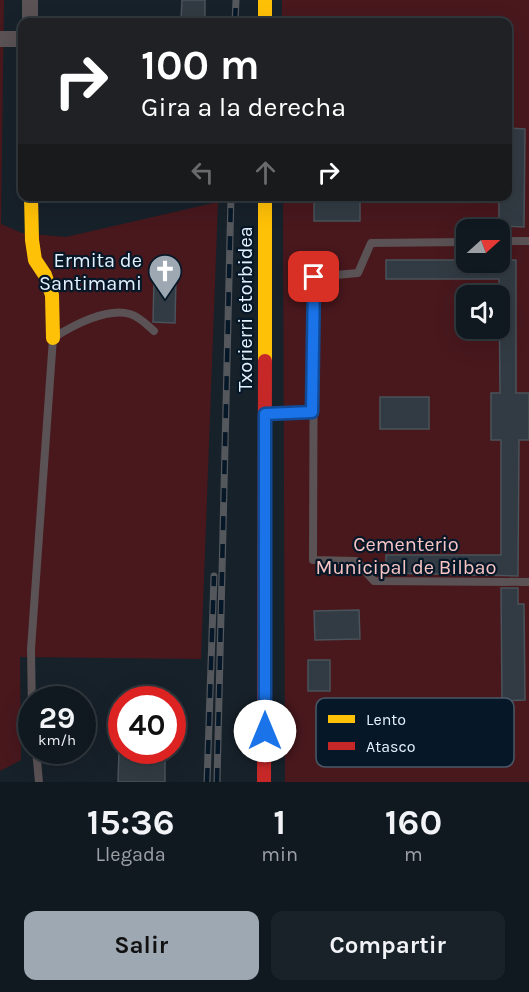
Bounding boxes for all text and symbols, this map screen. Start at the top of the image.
text: 100 m [141,40,260,90]
icon: right [42,42,120,120]
text: Gira a la derecha [141,91,346,123]
icon: left [186,156,219,189]
icon: ahead [249,156,282,189]
icon: right [312,156,345,189]
north arrow [456,219,510,273]
map controls [456,219,510,339]
street label: Txorierri etorbidea [234,226,257,392]
place label: Ermita de Santimami [39,249,142,295]
pin [288,251,339,302]
church icon: Ermita de Santimami [147,253,183,300]
icon: arrive [297,260,330,293]
button: sound [456,285,510,339]
park label: Cementerio Municipal de Bilbao [315,533,497,579]
speed limit sign: 40 [108,686,186,764]
legend [316,698,514,767]
position arrow [233,699,297,763]
text: 29 [39,700,75,736]
text: Lento [366,710,406,729]
text: km/h [38,731,76,749]
text: Atasco [366,737,415,756]
text: 15:36 [87,801,174,843]
text: 1 [273,801,286,843]
text: 160 [385,801,442,843]
text: Llegada [95,843,166,866]
text: min [261,843,298,866]
text: m [404,843,423,866]
button: Salir [24,911,259,980]
button: Compartir [271,911,505,980]

